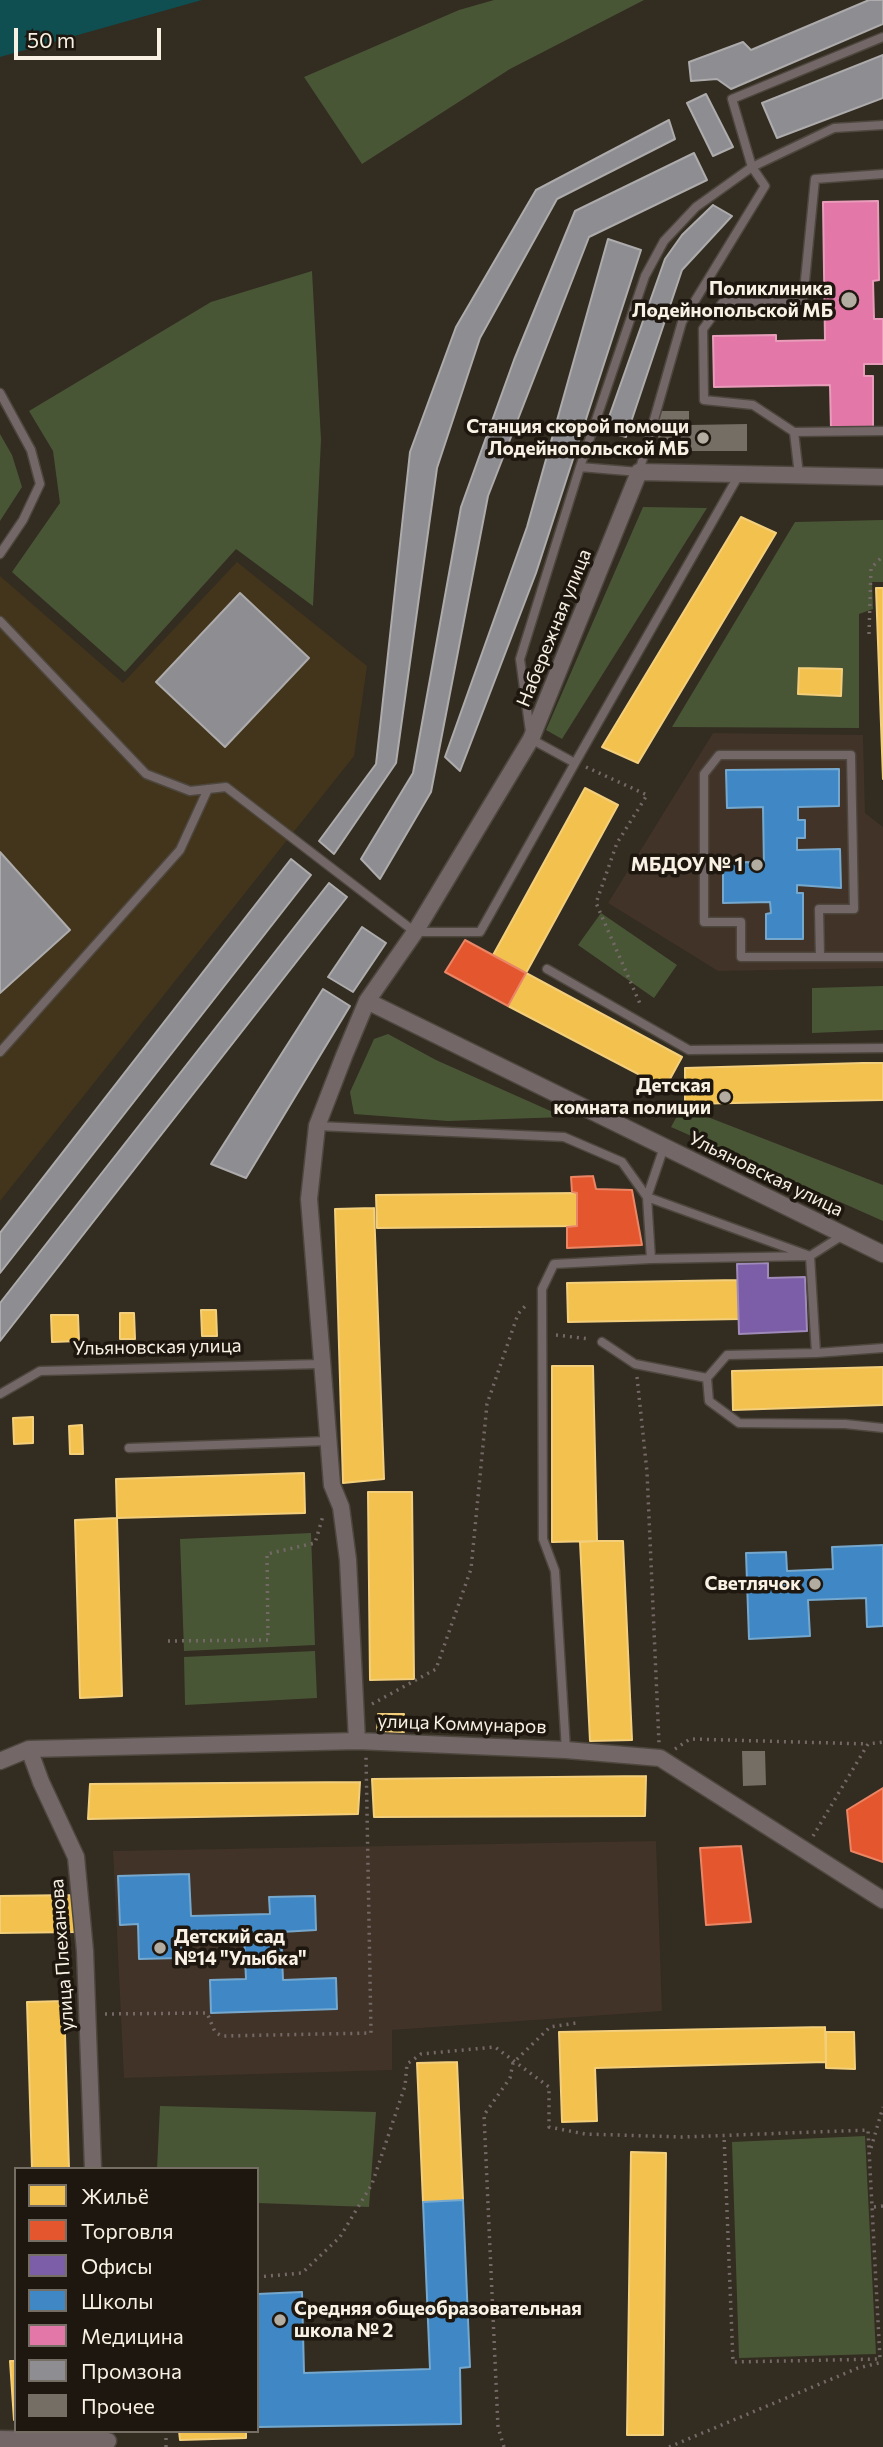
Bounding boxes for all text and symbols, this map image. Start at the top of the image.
scale bar [18,14,164,58]
text: 50 m [27,27,75,52]
place label: Поликлиника Лодейнопольской МБ [632,278,833,322]
marker: Поликлиника Лодейнопольской МБ [839,290,859,310]
place label: Станция скорой помощи Лодейнопольской МБ [466,416,689,460]
marker: Станция скорой помощи Лодейнопольской МБ [695,430,711,446]
street label: Набережная улица [512,546,596,710]
place label: МБДОУ № 1 [631,854,743,876]
marker: МБДОУ № 1 [749,857,765,873]
place label: Детская комната полиции [553,1075,711,1119]
marker: Детская комната полиции [717,1089,733,1105]
street label: Ульяновская улица [685,1127,847,1221]
street label: Ульяновская улица [72,1334,242,1360]
place label: Светлячок [704,1573,801,1595]
marker: Светлячок [807,1576,823,1592]
street label: улица Коммунаров [377,1710,547,1738]
street label: улица Плеханова [45,1878,79,2032]
place label: Детский сад №14 "Улыбка" [174,1926,307,1970]
marker: Детский сад №14 "Улыбка" [152,1940,168,1956]
legend [14,2167,259,2433]
text: Жильё [81,2183,149,2208]
text: Торговля [81,2218,174,2243]
text: Офисы [81,2253,152,2278]
text: Школы [81,2288,153,2313]
place label: Средняя общеобразовательная школа № 2 [294,2298,582,2342]
marker: Средняя общеобразовательная школа № 2 [272,2312,288,2328]
text: Медицина [81,2323,184,2348]
text: Промзона [81,2358,182,2383]
text: Прочее [81,2393,155,2418]

